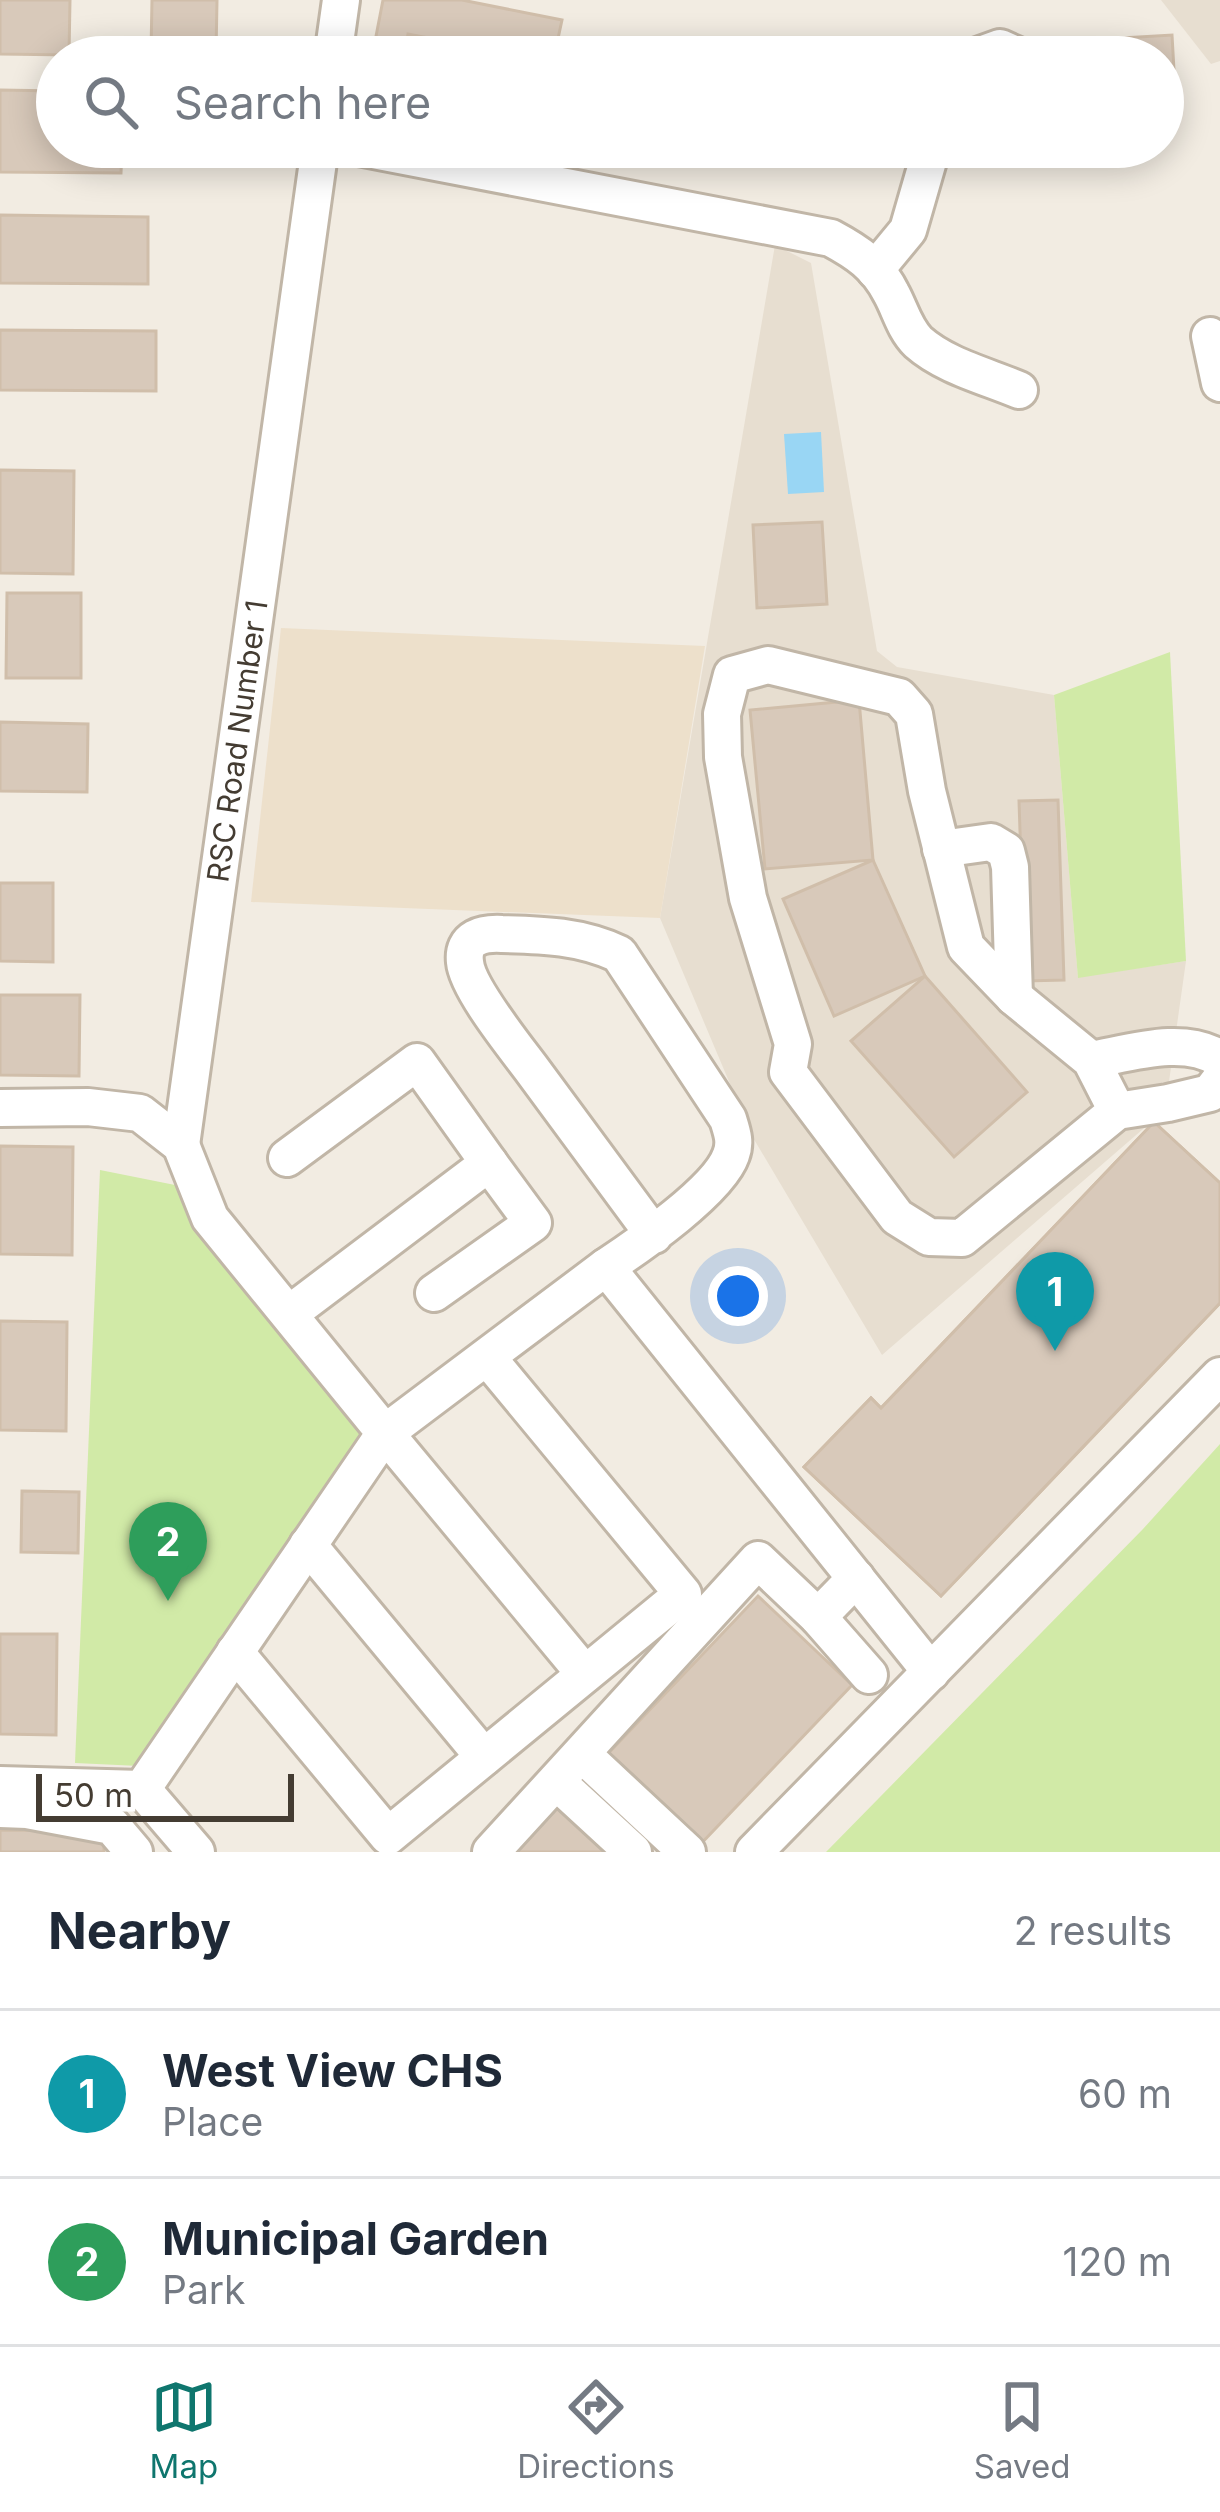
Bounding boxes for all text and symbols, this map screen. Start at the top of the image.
search box [36,36,1184,168]
icon: search [78,69,144,135]
text: Search here [174,75,431,130]
street label: RSC Road Number 1 [199,598,275,884]
pin: 1 [1016,1252,1094,1351]
your location [708,1266,768,1326]
pin: 2 [129,1502,207,1601]
scale bar [36,1768,294,1821]
text: 50 m [54,1775,133,1815]
text: Nearby [48,1900,231,1961]
text: 2 results [1014,1907,1172,1954]
text: West View CHS [162,2043,503,2098]
text: 1 [79,2070,95,2117]
text: 60 m [1078,2070,1172,2117]
text: Place [162,2098,263,2145]
text: Municipal Garden [162,2211,549,2266]
text: 2 [75,2238,99,2285]
text: 120 m [1063,2238,1172,2285]
text: Park [162,2266,246,2313]
tab: Map [150,2374,218,2486]
tab: Directions [517,2374,675,2486]
tab: Saved [974,2374,1070,2486]

